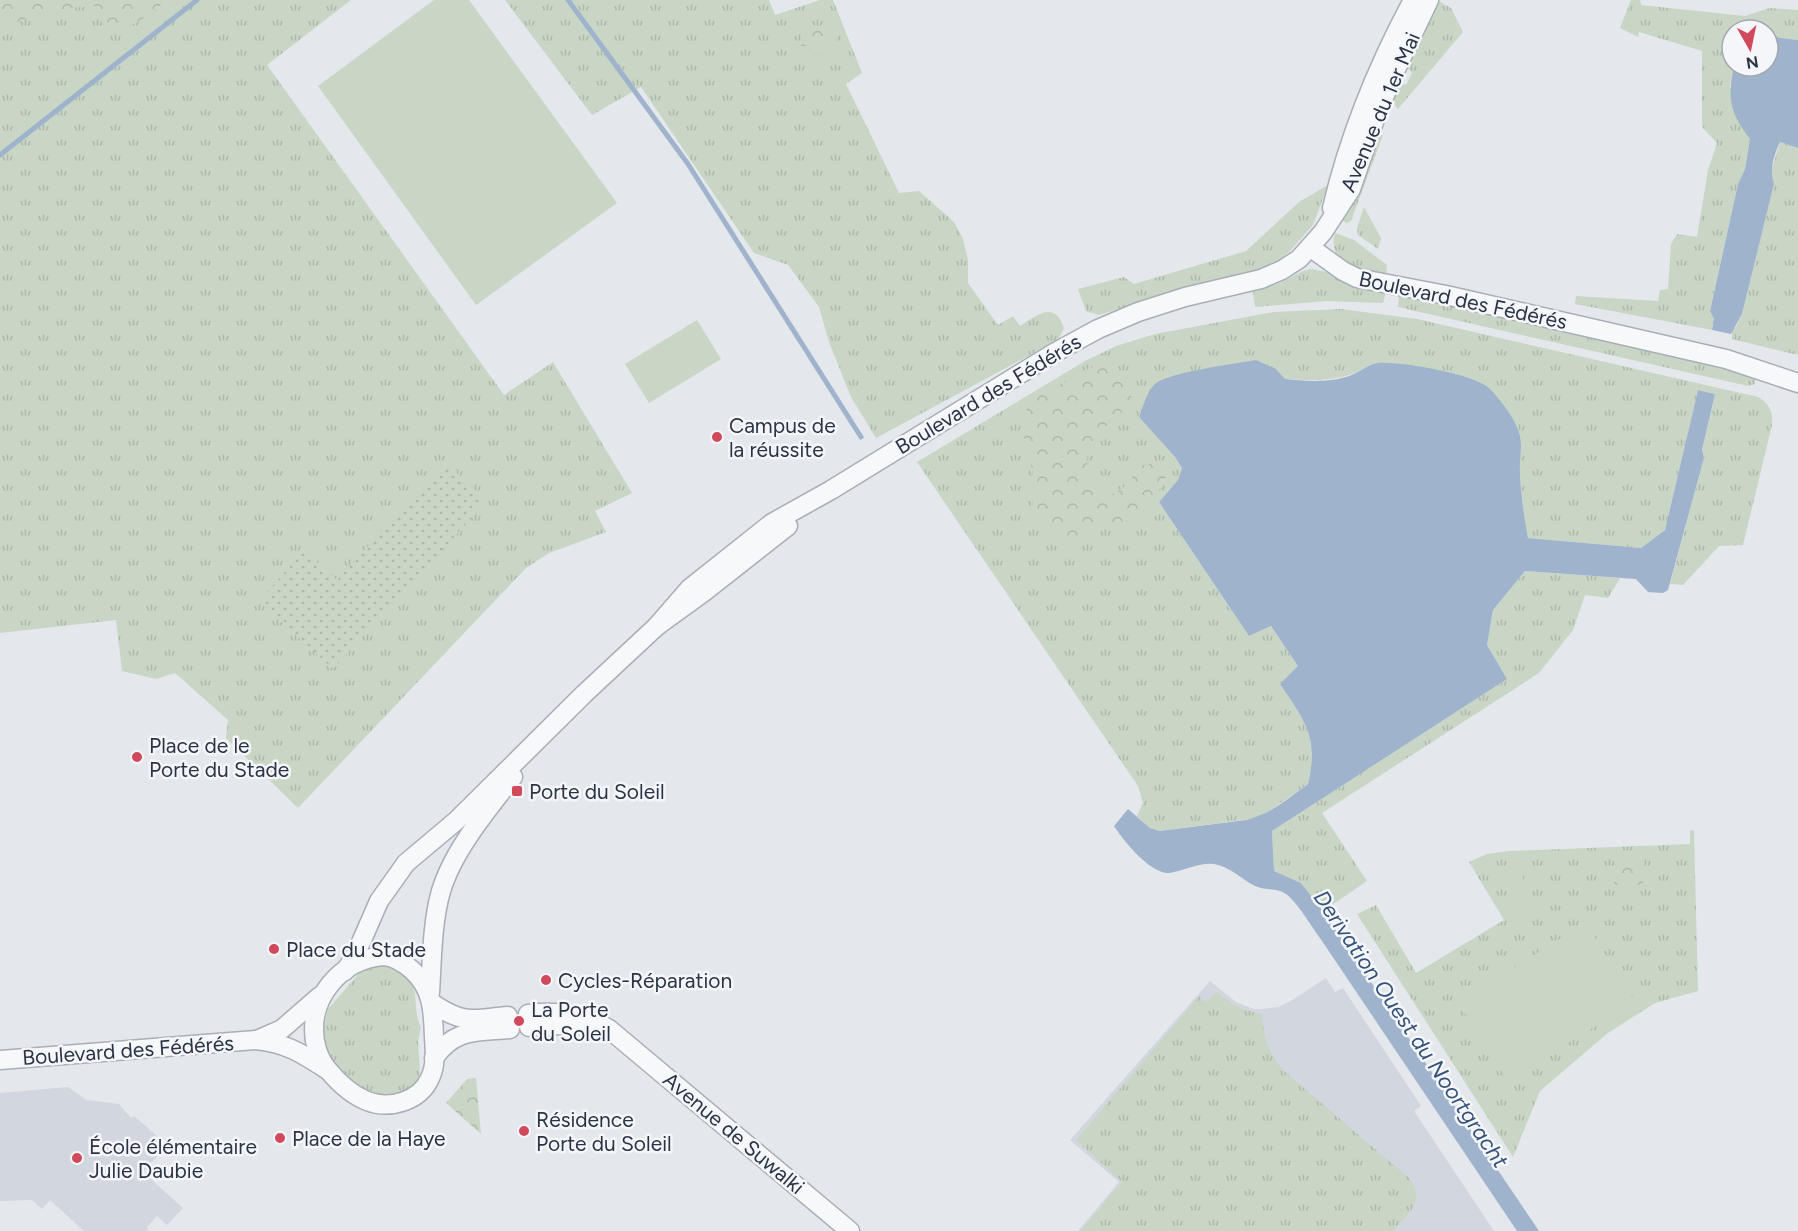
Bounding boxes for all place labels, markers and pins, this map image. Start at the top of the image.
place label: Campus de la réussite [729,413,836,462]
marker: Campus de la réussite [710,430,724,444]
place label: Place de le Porte du Stade [149,733,289,782]
marker: Place de le Porte du Stade [130,750,144,764]
place label: Porte du Soleil [529,779,665,804]
marker: Porte du Soleil [510,784,524,798]
place label: Place du Stade [286,937,426,962]
marker: Place du Stade [267,942,281,956]
place label: Cycles-Réparation [558,968,732,993]
marker: Cycles-Réparation [539,973,553,987]
place label: La Porte du Soleil [531,997,611,1046]
marker: La Porte du Soleil [512,1014,526,1028]
place label: Résidence Porte du Soleil [536,1107,672,1156]
marker: Résidence Porte du Soleil [517,1124,531,1138]
place label: Place de la Haye [292,1126,446,1151]
marker: Place de la Haye [273,1131,287,1145]
place label: École élémentaire Julie Daubie [89,1134,257,1183]
marker: École élémentaire Julie Daubie [70,1151,84,1165]

